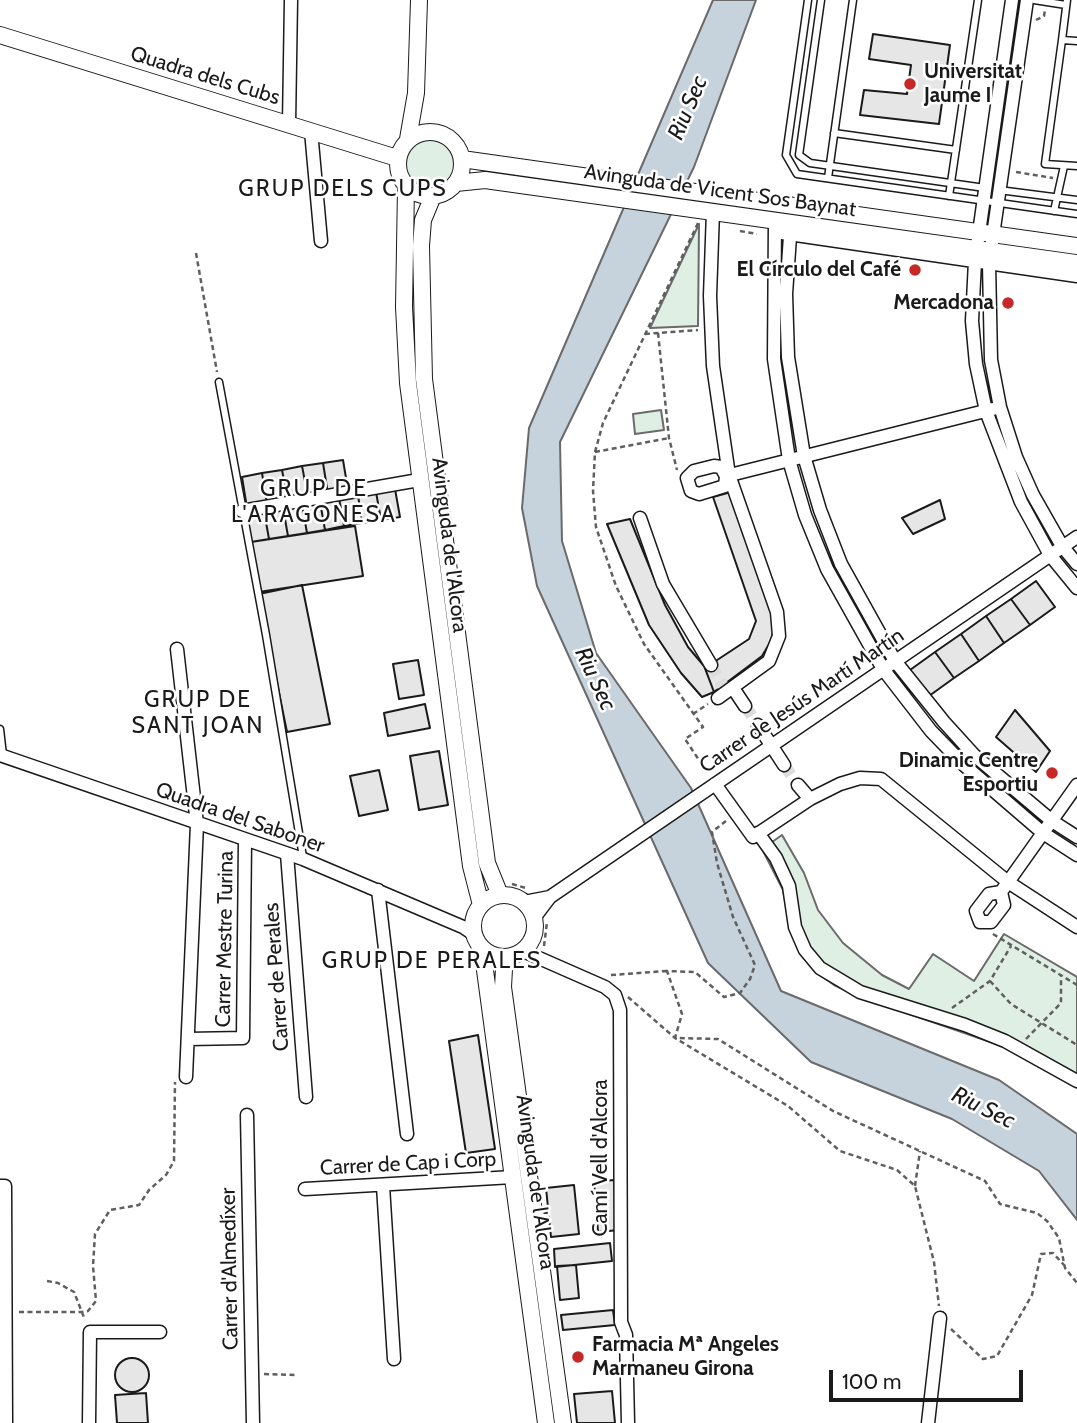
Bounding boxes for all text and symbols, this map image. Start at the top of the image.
street label: Quadra dels Cubs [127,41,283,111]
place label: Universitat Jaume I [924,59,1022,109]
water label: Riu Sec [662,72,714,144]
marker: Universitat Jaume I [902,76,918,92]
street label: Avinguda de Vicent Sos Baynat [582,159,858,223]
district label: GRUP DELS CUPS [240,175,446,203]
place label: El Círculo del Café [737,257,901,283]
marker: El Círculo del Café [907,262,923,278]
place label: Mercadona [893,290,994,316]
marker: Mercadona [1000,295,1016,311]
street label: Avinguda de l'Alcora [426,456,472,634]
district label: GRUP DE L'ARAGONESA [232,475,396,529]
street label: Carrer de Jesús Martí Martín [695,623,909,779]
water label: Riu Sec [568,643,622,715]
district label: GRUP DE SANT JOAN [133,686,263,740]
place label: Dinamic Centre Esportiu [899,748,1038,798]
marker: Dinamic Centre Esportiu [1044,765,1060,781]
street label: Quadra del Saboner [152,777,328,859]
street label: Carrer Mestre Turina [211,851,239,1027]
street label: Carrer de Perales [259,902,295,1052]
district label: GRUP DE PERALES [324,947,540,975]
street label: Camí Vell d'Alcora [588,1079,614,1237]
water label: Riu Sec [947,1081,1019,1135]
street label: Avinguda de l'Alcora [510,1093,560,1271]
street label: Carrer de Cap i Corp [319,1147,497,1181]
street label: Carrer d'Almedíxer [216,1188,244,1350]
place label: Farmacia Mª Angeles Marmaneu Girona [592,1332,779,1382]
marker: Farmacia Mª Angeles Marmaneu Girona [570,1349,586,1365]
scale bar [832,1356,1026,1400]
text: 100 m [842,1369,901,1394]

